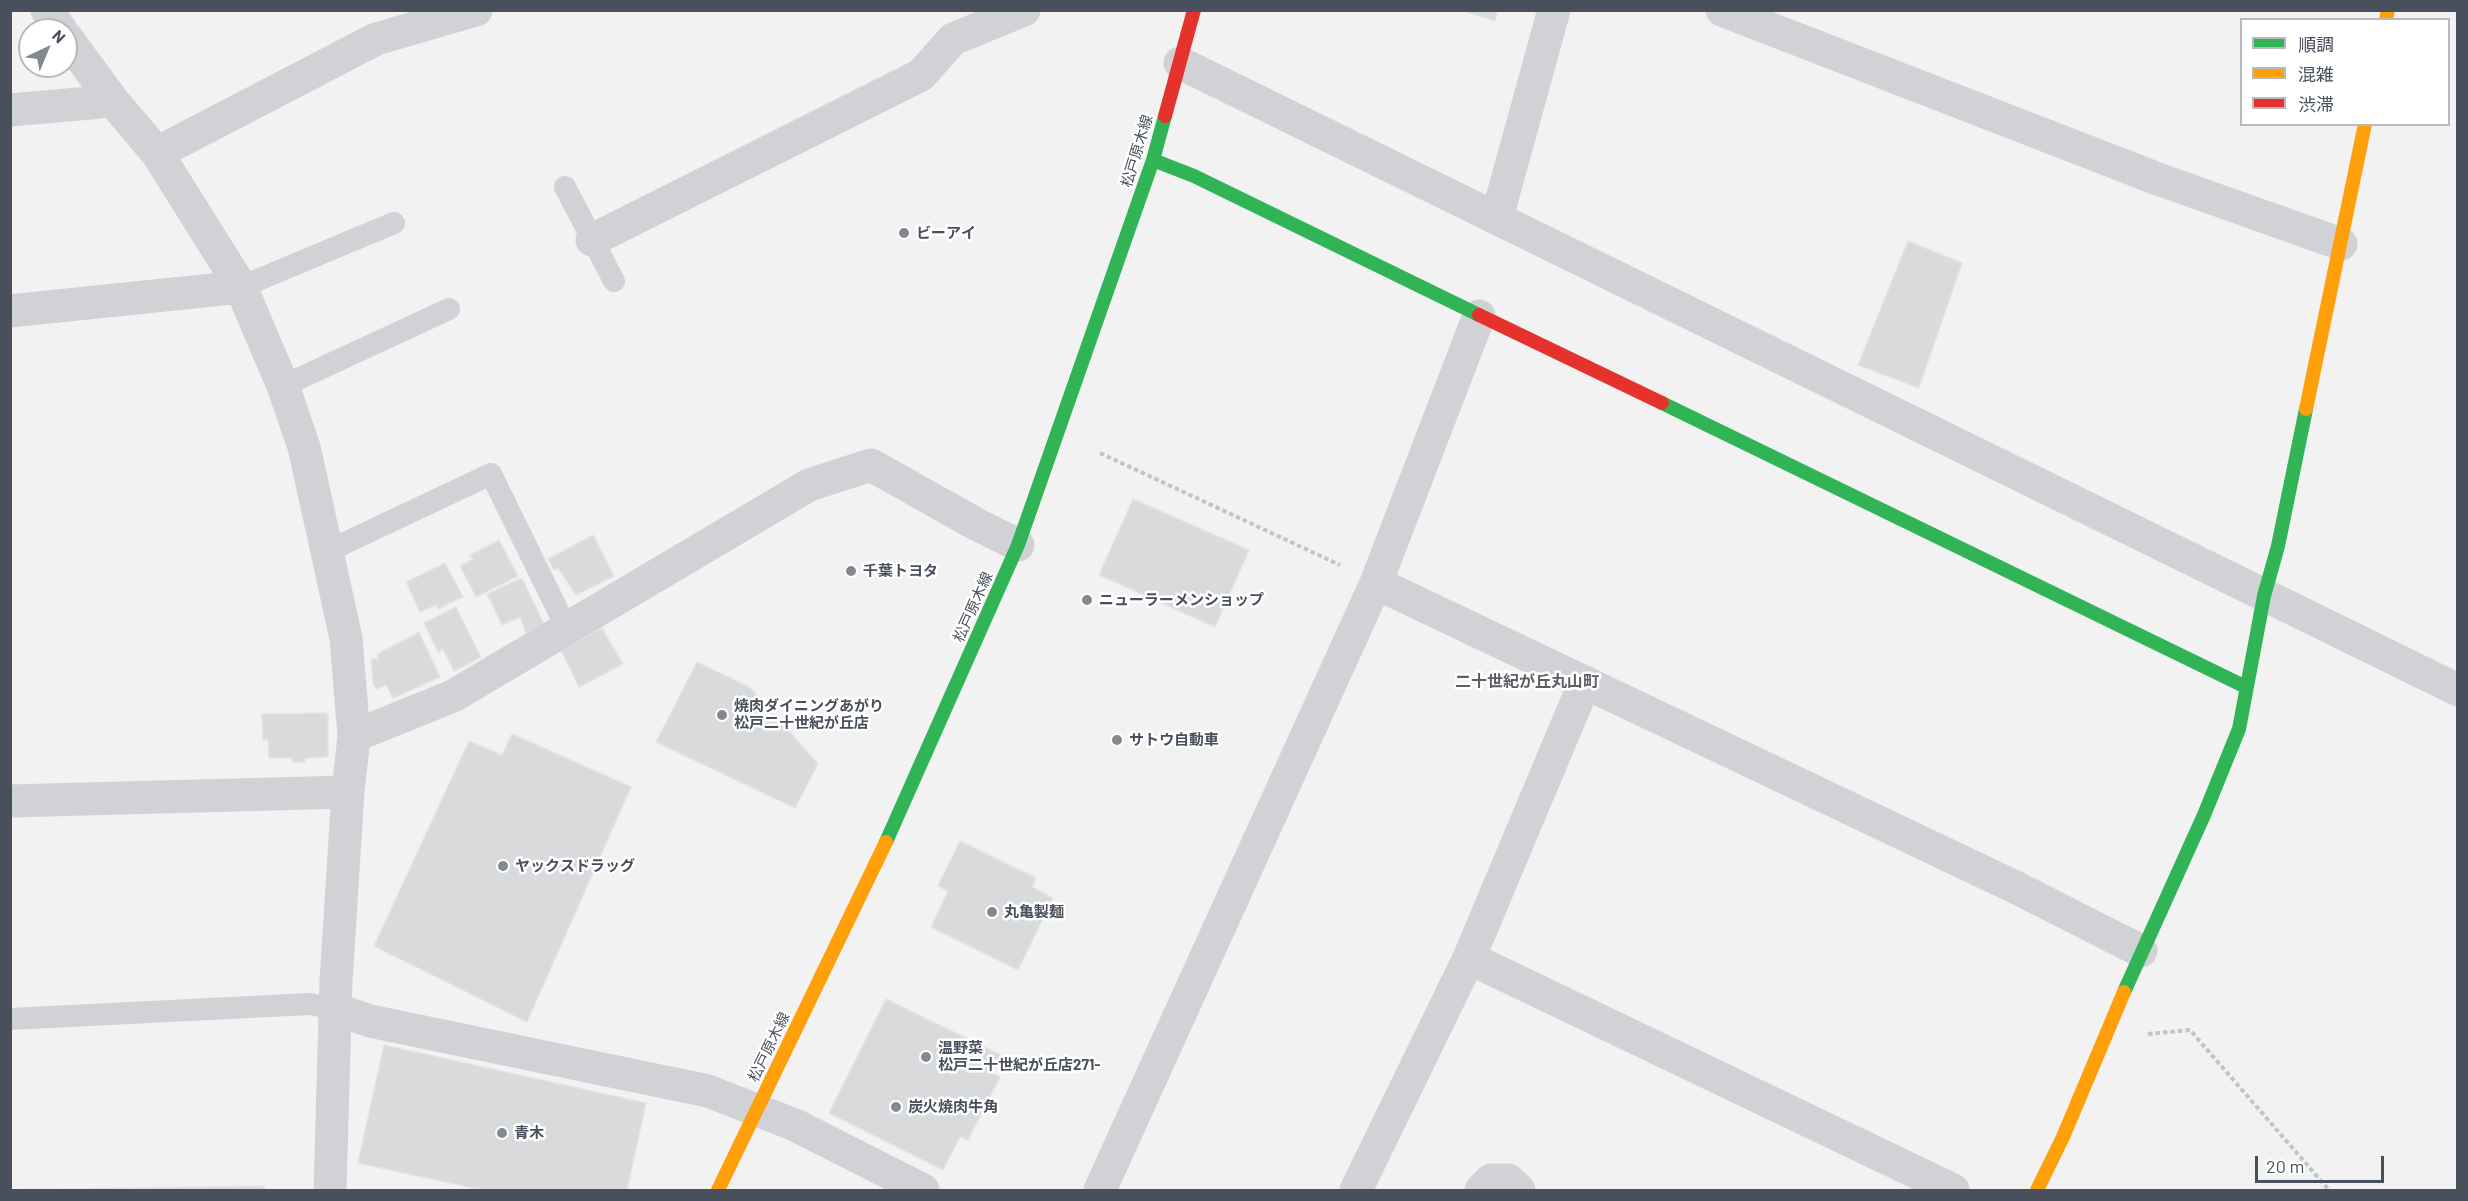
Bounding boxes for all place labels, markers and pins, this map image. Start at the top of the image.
place label: ビーアイ [916,224,976,242]
marker: ビーアイ [897,226,911,240]
place label: 千葉トヨタ [863,562,938,580]
marker: 千葉トヨタ [844,564,858,578]
place label: ニューラーメンショップ [1099,591,1264,609]
marker: ニューラーメンショップ [1080,593,1094,607]
place label: 焼肉ダイニングあがり 松戸二十世紀が丘店 [734,697,884,732]
marker: 焼肉ダイニングあがり 松戸二十世紀が丘店 [715,708,729,722]
place label: サトウ自動車 [1129,731,1219,749]
marker: サトウ自動車 [1110,733,1124,747]
place label: ヤックスドラッグ [515,857,635,875]
marker: ヤックスドラッグ [496,859,510,873]
place label: 丸亀製麺 [1004,903,1064,921]
marker: 丸亀製麺 [985,905,999,919]
place label: 温野菜 松戸二十世紀が丘店271- [938,1039,1100,1074]
marker: 温野菜 松戸二十世紀が丘店271- [919,1050,933,1064]
place label: 炭火焼肉牛角 [908,1098,998,1116]
marker: 炭火焼肉牛角 [889,1100,903,1114]
place label: 青木 [514,1124,544,1142]
marker: 青木 [495,1126,509,1140]

